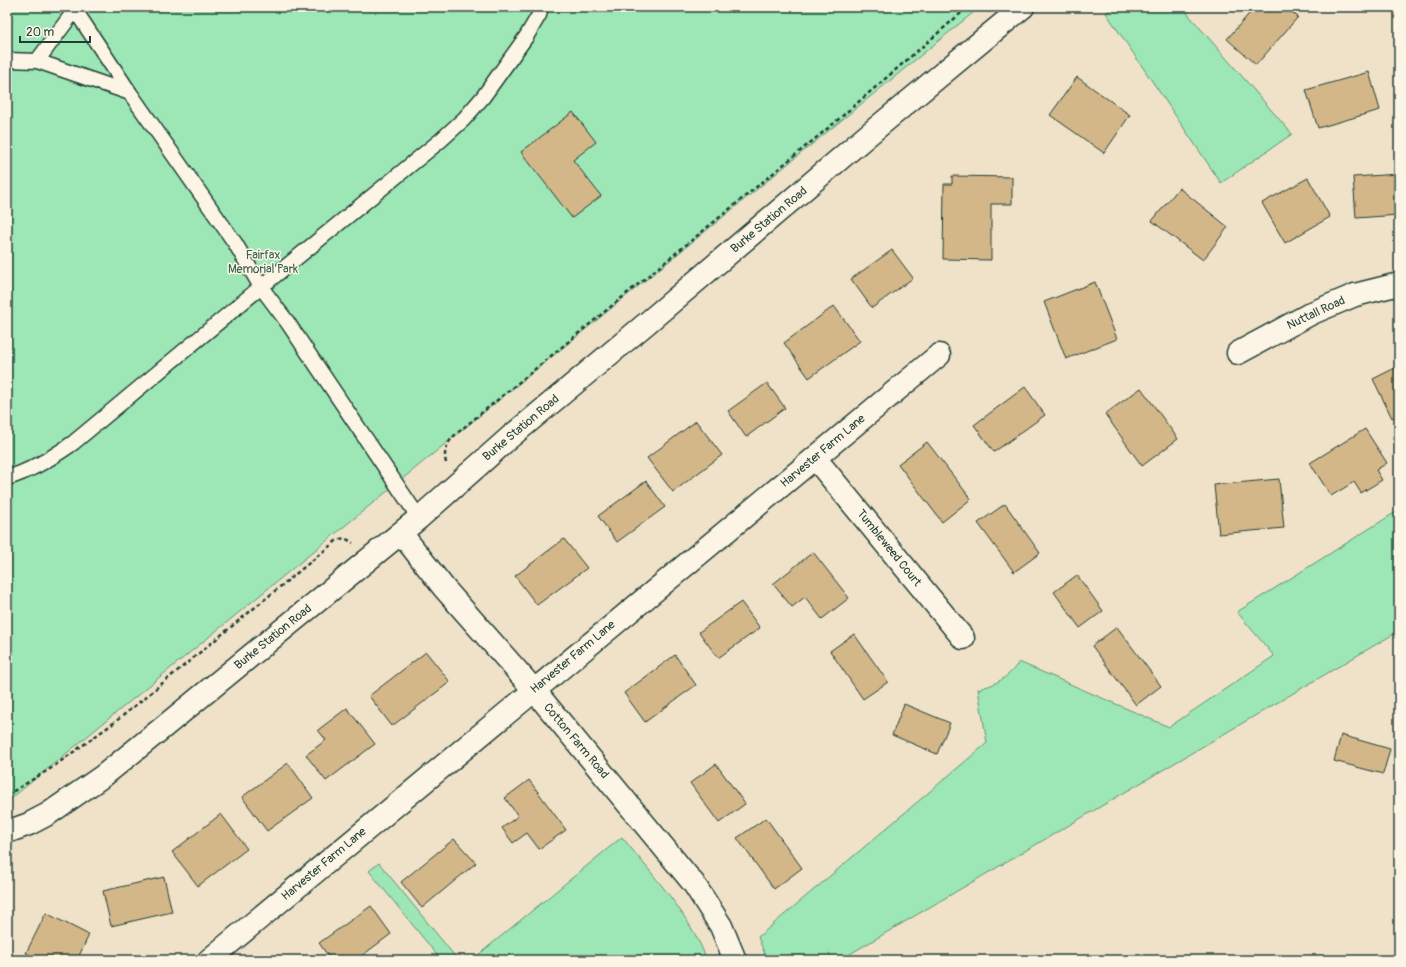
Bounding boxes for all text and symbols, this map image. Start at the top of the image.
scale bar [20,18,90,44]
text: 20 m [26,25,55,40]
street label: Burke Station Road [728,184,810,256]
park label: Fairfax Memorial Park [228,248,298,277]
street label: Nuttall Road [1284,293,1348,333]
street label: Burke Station Road [480,392,562,464]
street label: Harvester Farm Lane [778,411,869,491]
street label: Tumbleweed Court [853,506,925,590]
street label: Burke Station Road [231,601,315,673]
street label: Harvester Farm Lane [528,617,619,697]
street label: Cotton Farm Road [540,700,612,782]
street label: Harvester Farm Lane [279,824,370,904]

